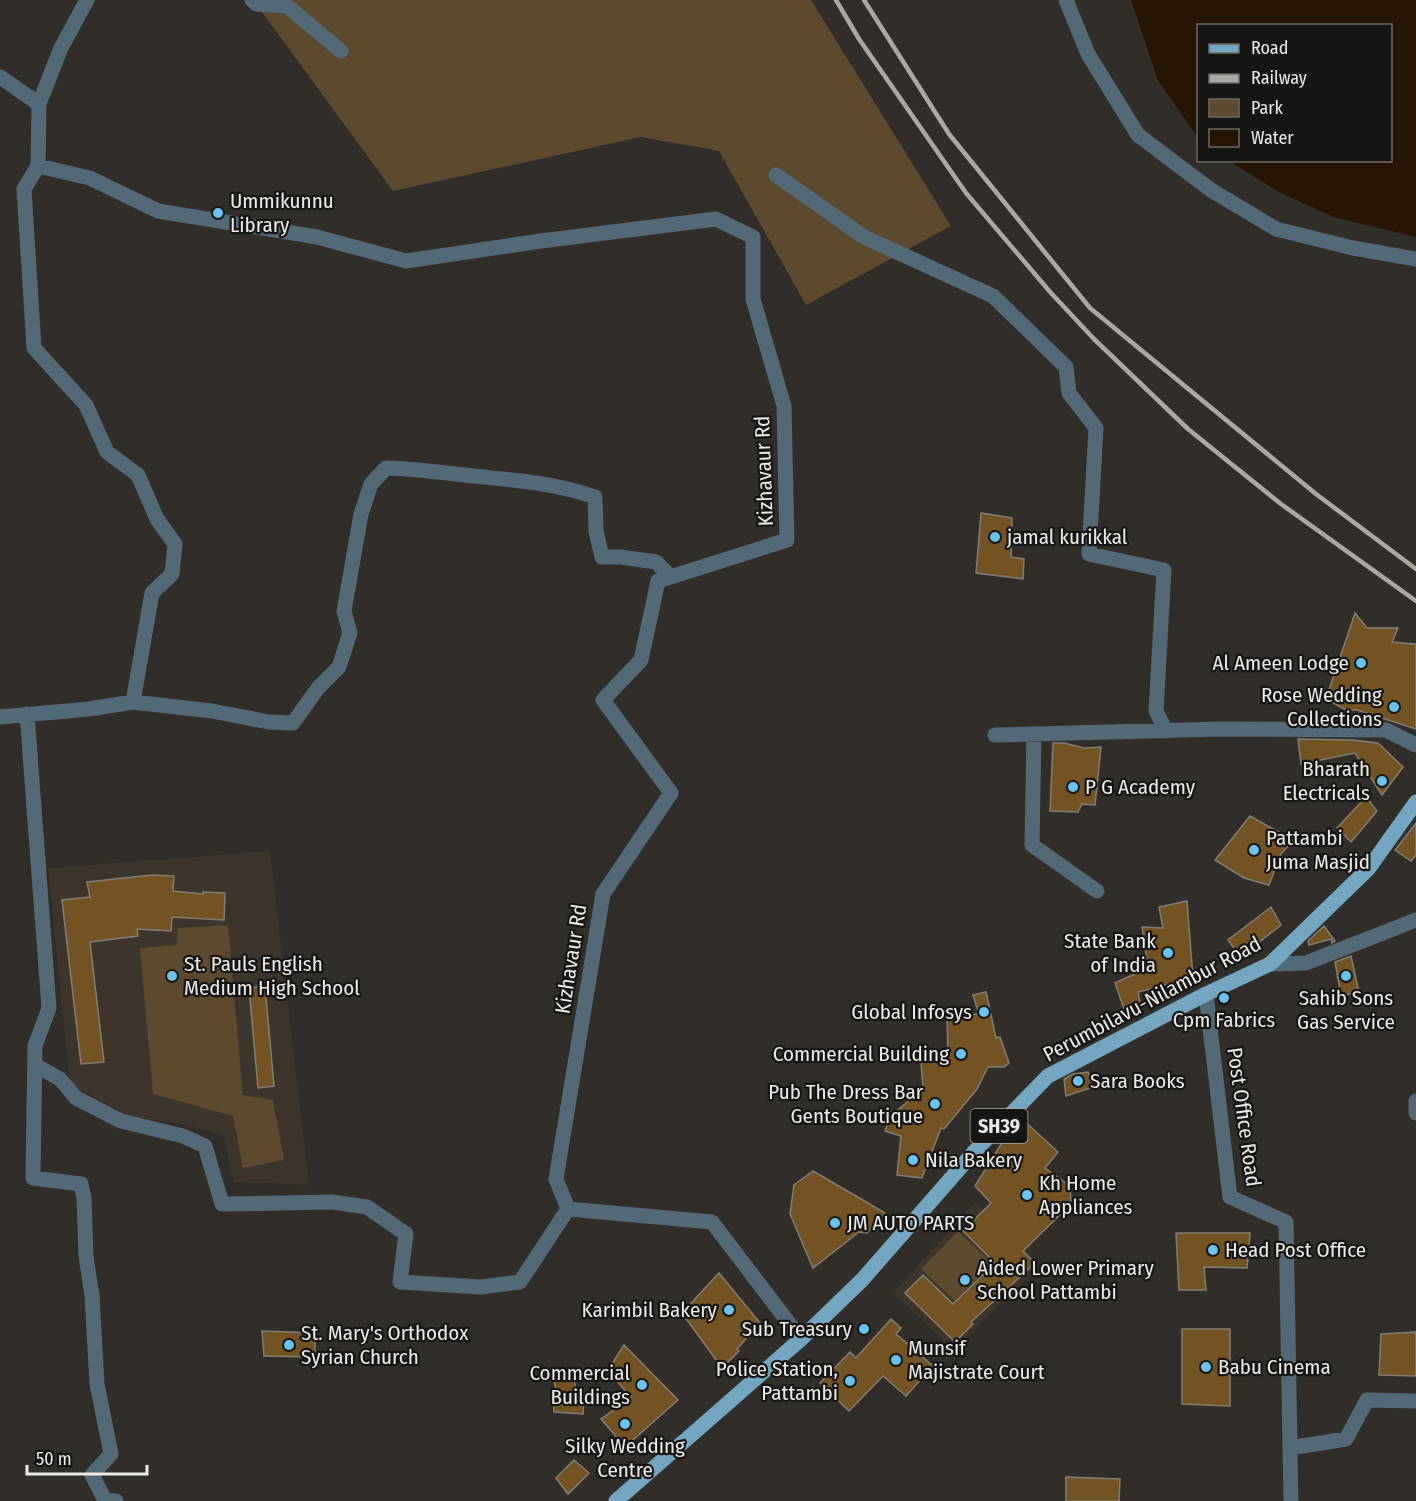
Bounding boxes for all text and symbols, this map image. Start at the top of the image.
legend [1197,24,1392,162]
text: Road [1251,37,1288,59]
text: Railway [1251,67,1307,89]
text: Park [1251,97,1284,119]
text: Water [1251,127,1294,149]
place label: Ummikunnu Library [230,188,334,238]
marker: Ummikunnu Library [211,206,225,220]
street label: Kizhavaur Rd [749,415,779,527]
place label: jamal kurikkal [1006,524,1128,550]
marker: jamal kurikkal [988,530,1002,544]
place label: Al Ameen Lodge [1212,650,1349,676]
marker: Al Ameen Lodge [1354,656,1368,670]
place label: Rose Wedding Collections [1261,682,1382,732]
marker: Rose Wedding Collections [1387,700,1401,714]
place label: Bharath Electricals [1283,756,1370,806]
place label: P G Academy [1085,774,1196,800]
marker: Bharath Electricals [1375,774,1389,788]
marker: P G Academy [1066,780,1080,794]
place label: Pattambi Juma Masjid [1266,825,1370,875]
marker: Pattambi Juma Masjid [1247,843,1261,857]
street label: Kizhavaur Rd [549,902,593,1016]
place label: State Bank of India [1064,928,1156,978]
street label: Perumbilavu-Nilambur Road [1039,930,1265,1068]
marker: State Bank of India [1161,946,1175,960]
place label: St. Pauls English Medium High School [184,951,360,1001]
marker: St. Pauls English Medium High School [165,969,179,983]
marker: Sahib Sons Gas Service [1339,969,1353,983]
place label: Sahib Sons Gas Service [1297,985,1395,1035]
marker: Cpm Fabrics [1217,991,1231,1005]
place label: Global Infosys [851,999,972,1025]
marker: Global Infosys [977,1005,991,1019]
place label: Cpm Fabrics [1173,1007,1275,1033]
place label: Commercial Building [773,1041,949,1067]
street label: Post Office Road [1221,1046,1267,1188]
marker: Commercial Building [954,1047,968,1061]
place label: Sara Books [1090,1068,1185,1094]
marker: Sara Books [1071,1074,1085,1088]
place label: Pub The Dress Bar Gents Boutique [768,1079,924,1129]
marker: Pub The Dress Bar Gents Boutique [928,1097,942,1111]
road number: SH39 [970,1109,1028,1143]
place label: Nila Bakery [925,1147,1023,1173]
marker: Nila Bakery [906,1153,920,1167]
place label: Kh Home Appliances [1039,1170,1133,1220]
marker: Kh Home Appliances [1020,1188,1034,1202]
place label: JM AUTO PARTS [847,1210,974,1236]
marker: JM AUTO PARTS [828,1216,842,1230]
place label: Head Post Office [1225,1237,1366,1263]
marker: Head Post Office [1206,1243,1220,1257]
place label: Aided Lower Primary School Pattambi [977,1255,1154,1305]
marker: Aided Lower Primary School Pattambi [958,1273,972,1287]
place label: Karimbil Bakery [582,1297,718,1323]
marker: Karimbil Bakery [722,1303,736,1317]
place label: Sub Treasury [742,1316,853,1342]
place label: St. Mary's Orthodox Syrian Church [301,1320,469,1370]
marker: Sub Treasury [857,1322,871,1336]
place label: Munsif Majistrate Court [908,1335,1045,1385]
marker: St. Mary's Orthodox Syrian Church [282,1338,296,1352]
marker: Munsif Majistrate Court [889,1353,903,1367]
place label: Babu Cinema [1218,1354,1331,1380]
place label: Police Station, Pattambi [716,1356,838,1406]
place label: Commercial Buildings [529,1360,630,1410]
marker: Babu Cinema [1199,1360,1213,1374]
marker: Police Station, Pattambi [843,1374,857,1388]
marker: Commercial Buildings [635,1378,649,1392]
marker: Silky Wedding Centre [618,1417,632,1431]
place label: Silky Wedding Centre [565,1433,685,1483]
scale bar [27,1438,147,1476]
text: 50 m [36,1448,72,1470]

